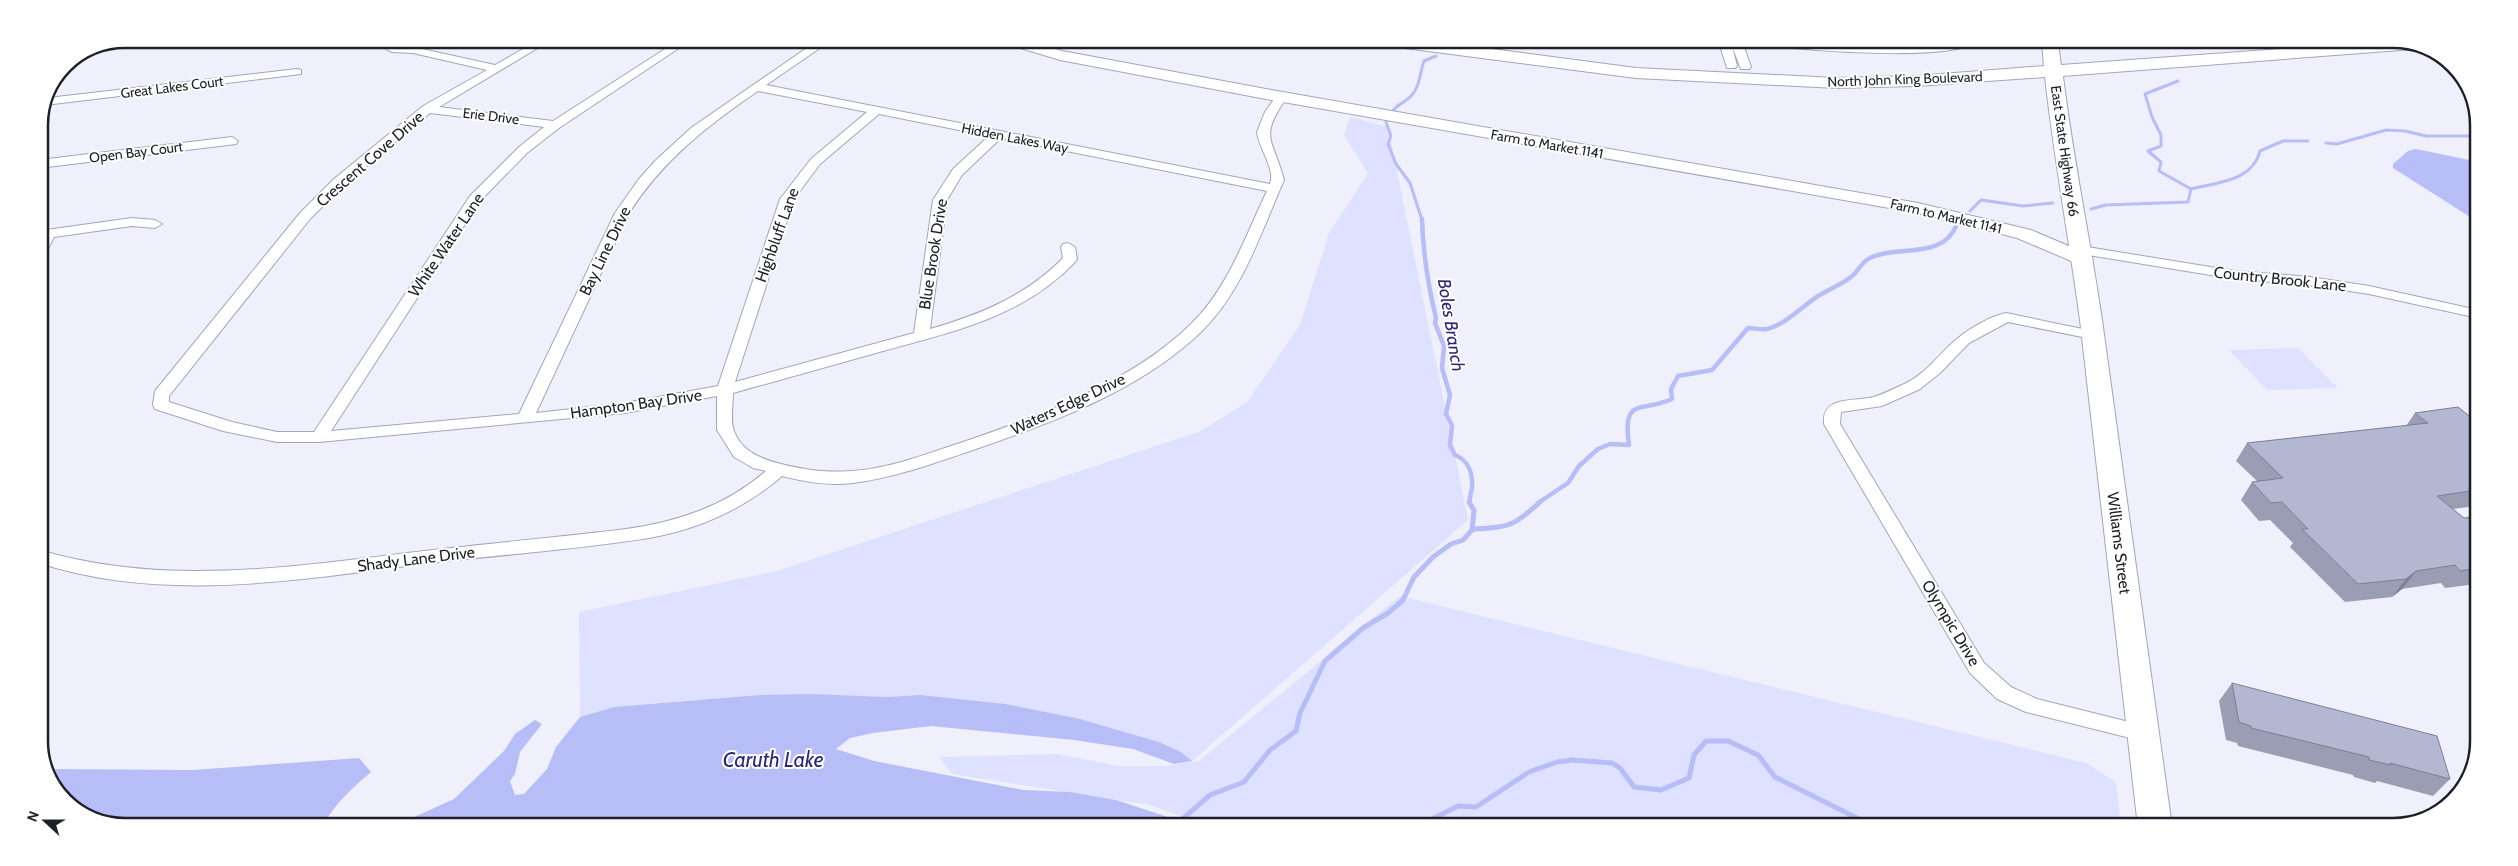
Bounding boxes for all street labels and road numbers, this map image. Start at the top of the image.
street label: North John King Boulevard [1827,67,1983,91]
street label: Great Lakes Court [119,72,225,102]
street label: East State Highway 66 [2047,84,2083,218]
street label: Erie Drive [462,104,520,128]
street label: Crescent Cove Drive [312,107,428,211]
street label: Hidden Lakes Way [960,119,1070,157]
street label: Farm to Market 1141 [1489,125,1605,163]
street label: Open Bay Court [88,137,184,167]
street label: Highbluff Lane [751,185,803,285]
street label: White Water Lane [404,189,488,301]
street label: Farm to Market 1141 [1889,194,2003,238]
street label: Blue Brook Drive [915,197,951,311]
street label: Bay Line Drive [575,203,635,299]
street label: Country Brook Lane [2213,263,2347,295]
street label: Waters Edge Drive [1008,369,1128,439]
street label: Hampton Bay Drive [569,385,703,423]
street label: Williams Street [2103,491,2135,596]
street label: Shady Lane Drive [356,542,476,576]
street label: Olympic Drive [1918,577,1984,669]

